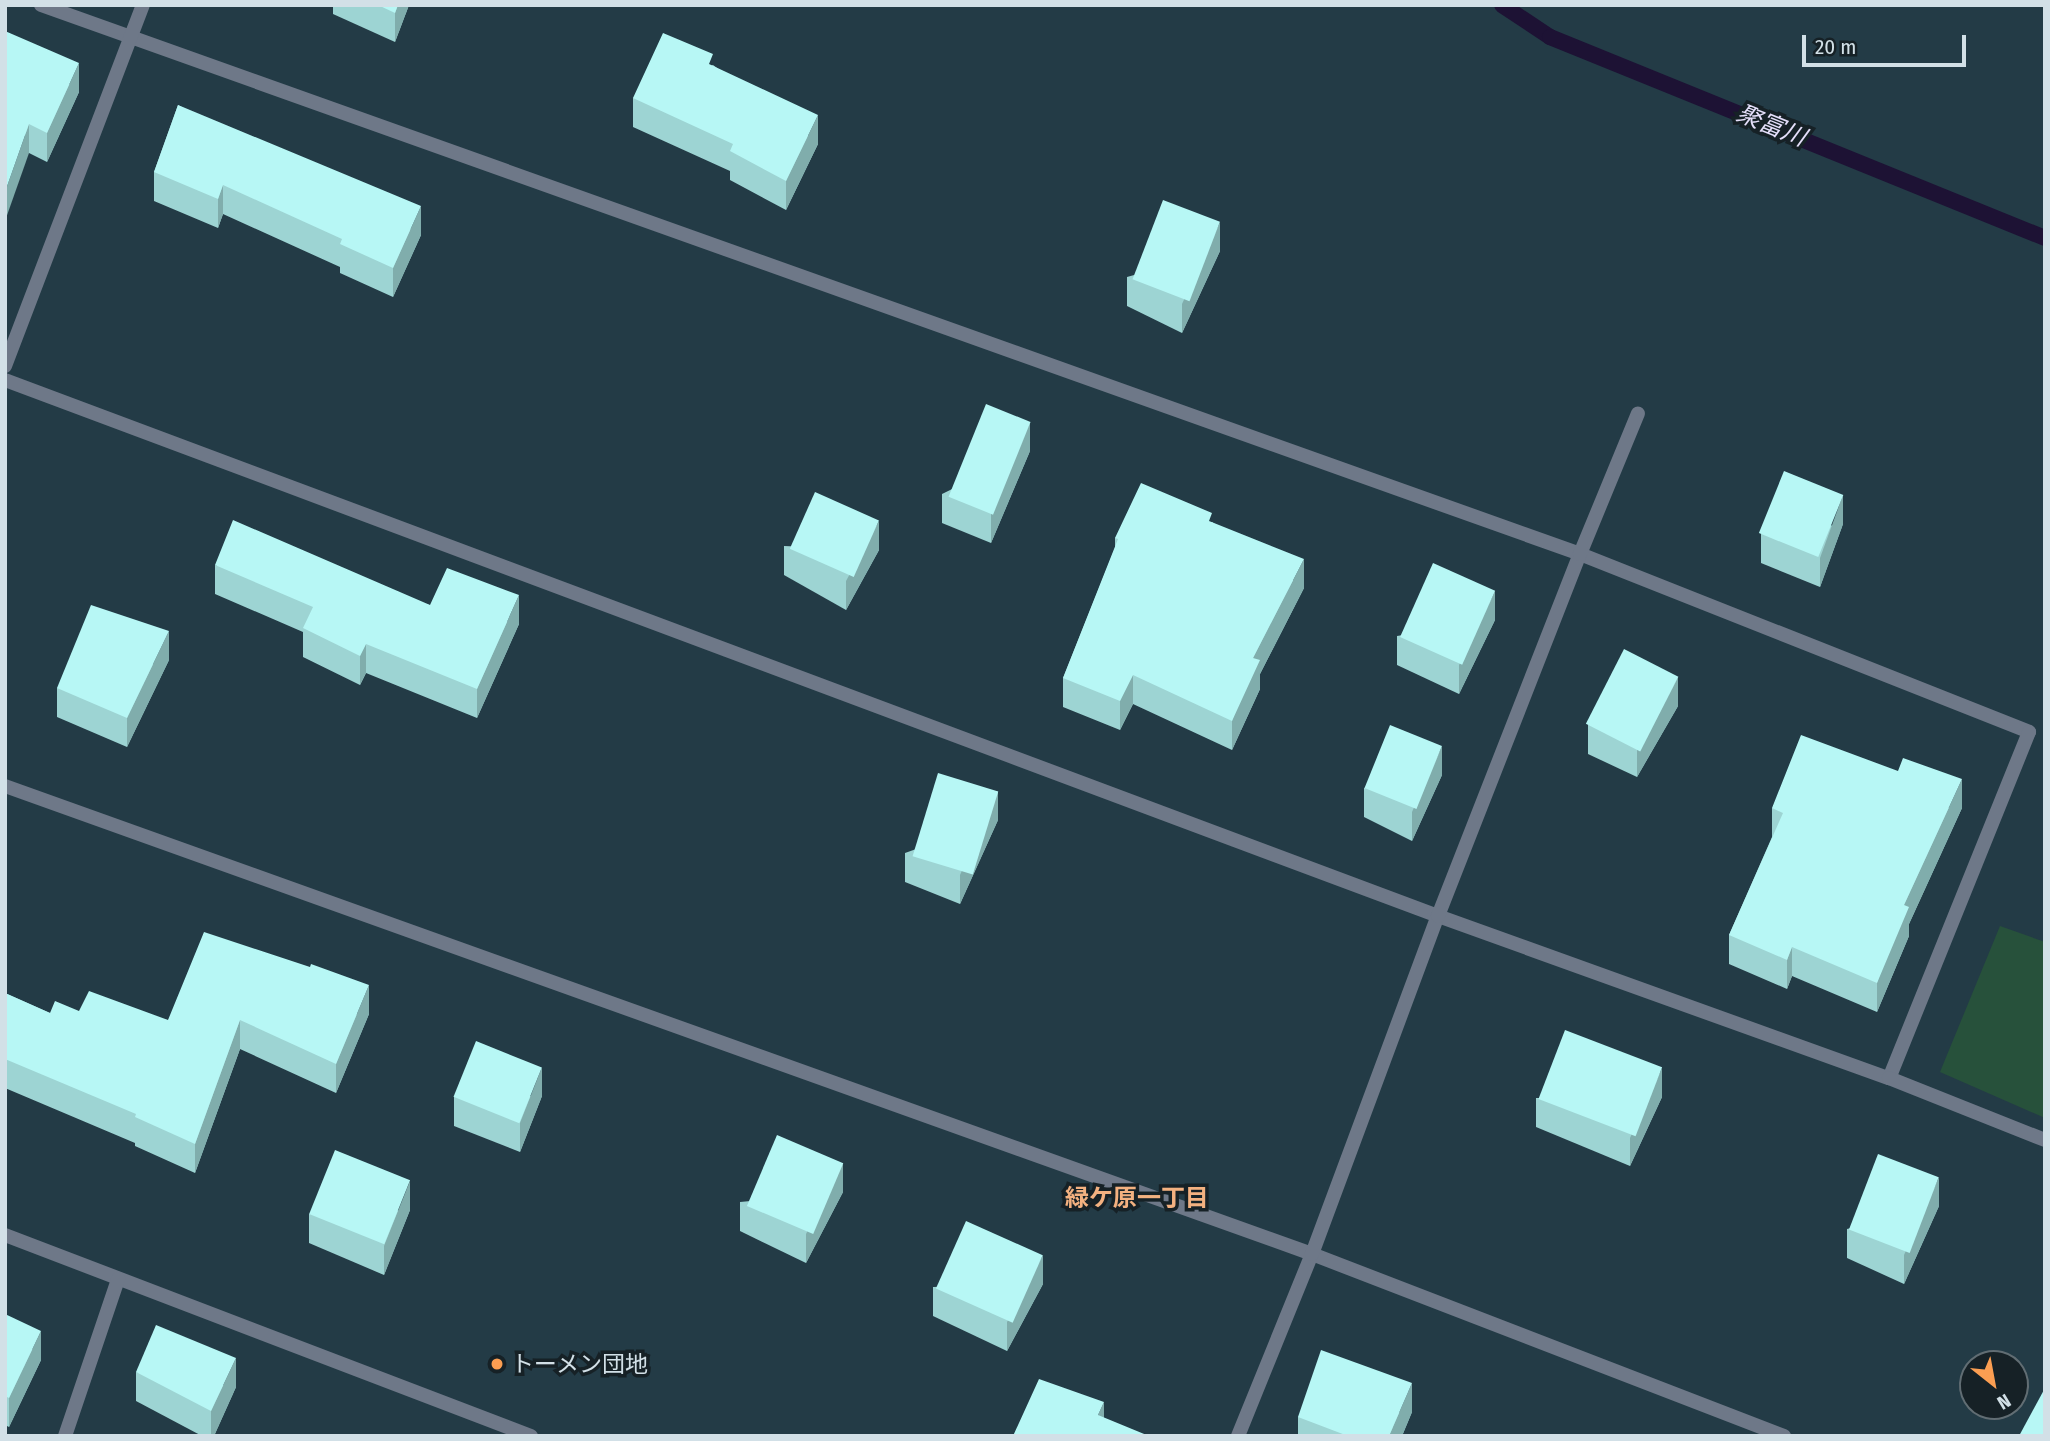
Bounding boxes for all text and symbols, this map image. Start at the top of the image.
scale bar [1805,21,1969,65]
text: 20 m [1815,34,1856,60]
water label: 聚富川 [1732,99,1810,153]
district label: 緑ケ原一丁目 [1065,1185,1209,1213]
place label: トーメン団地 [511,1350,649,1378]
north arrow [1959,1350,2029,1420]
marker: トーメン団地 [489,1356,505,1372]
text: N [1993,1389,2015,1415]

